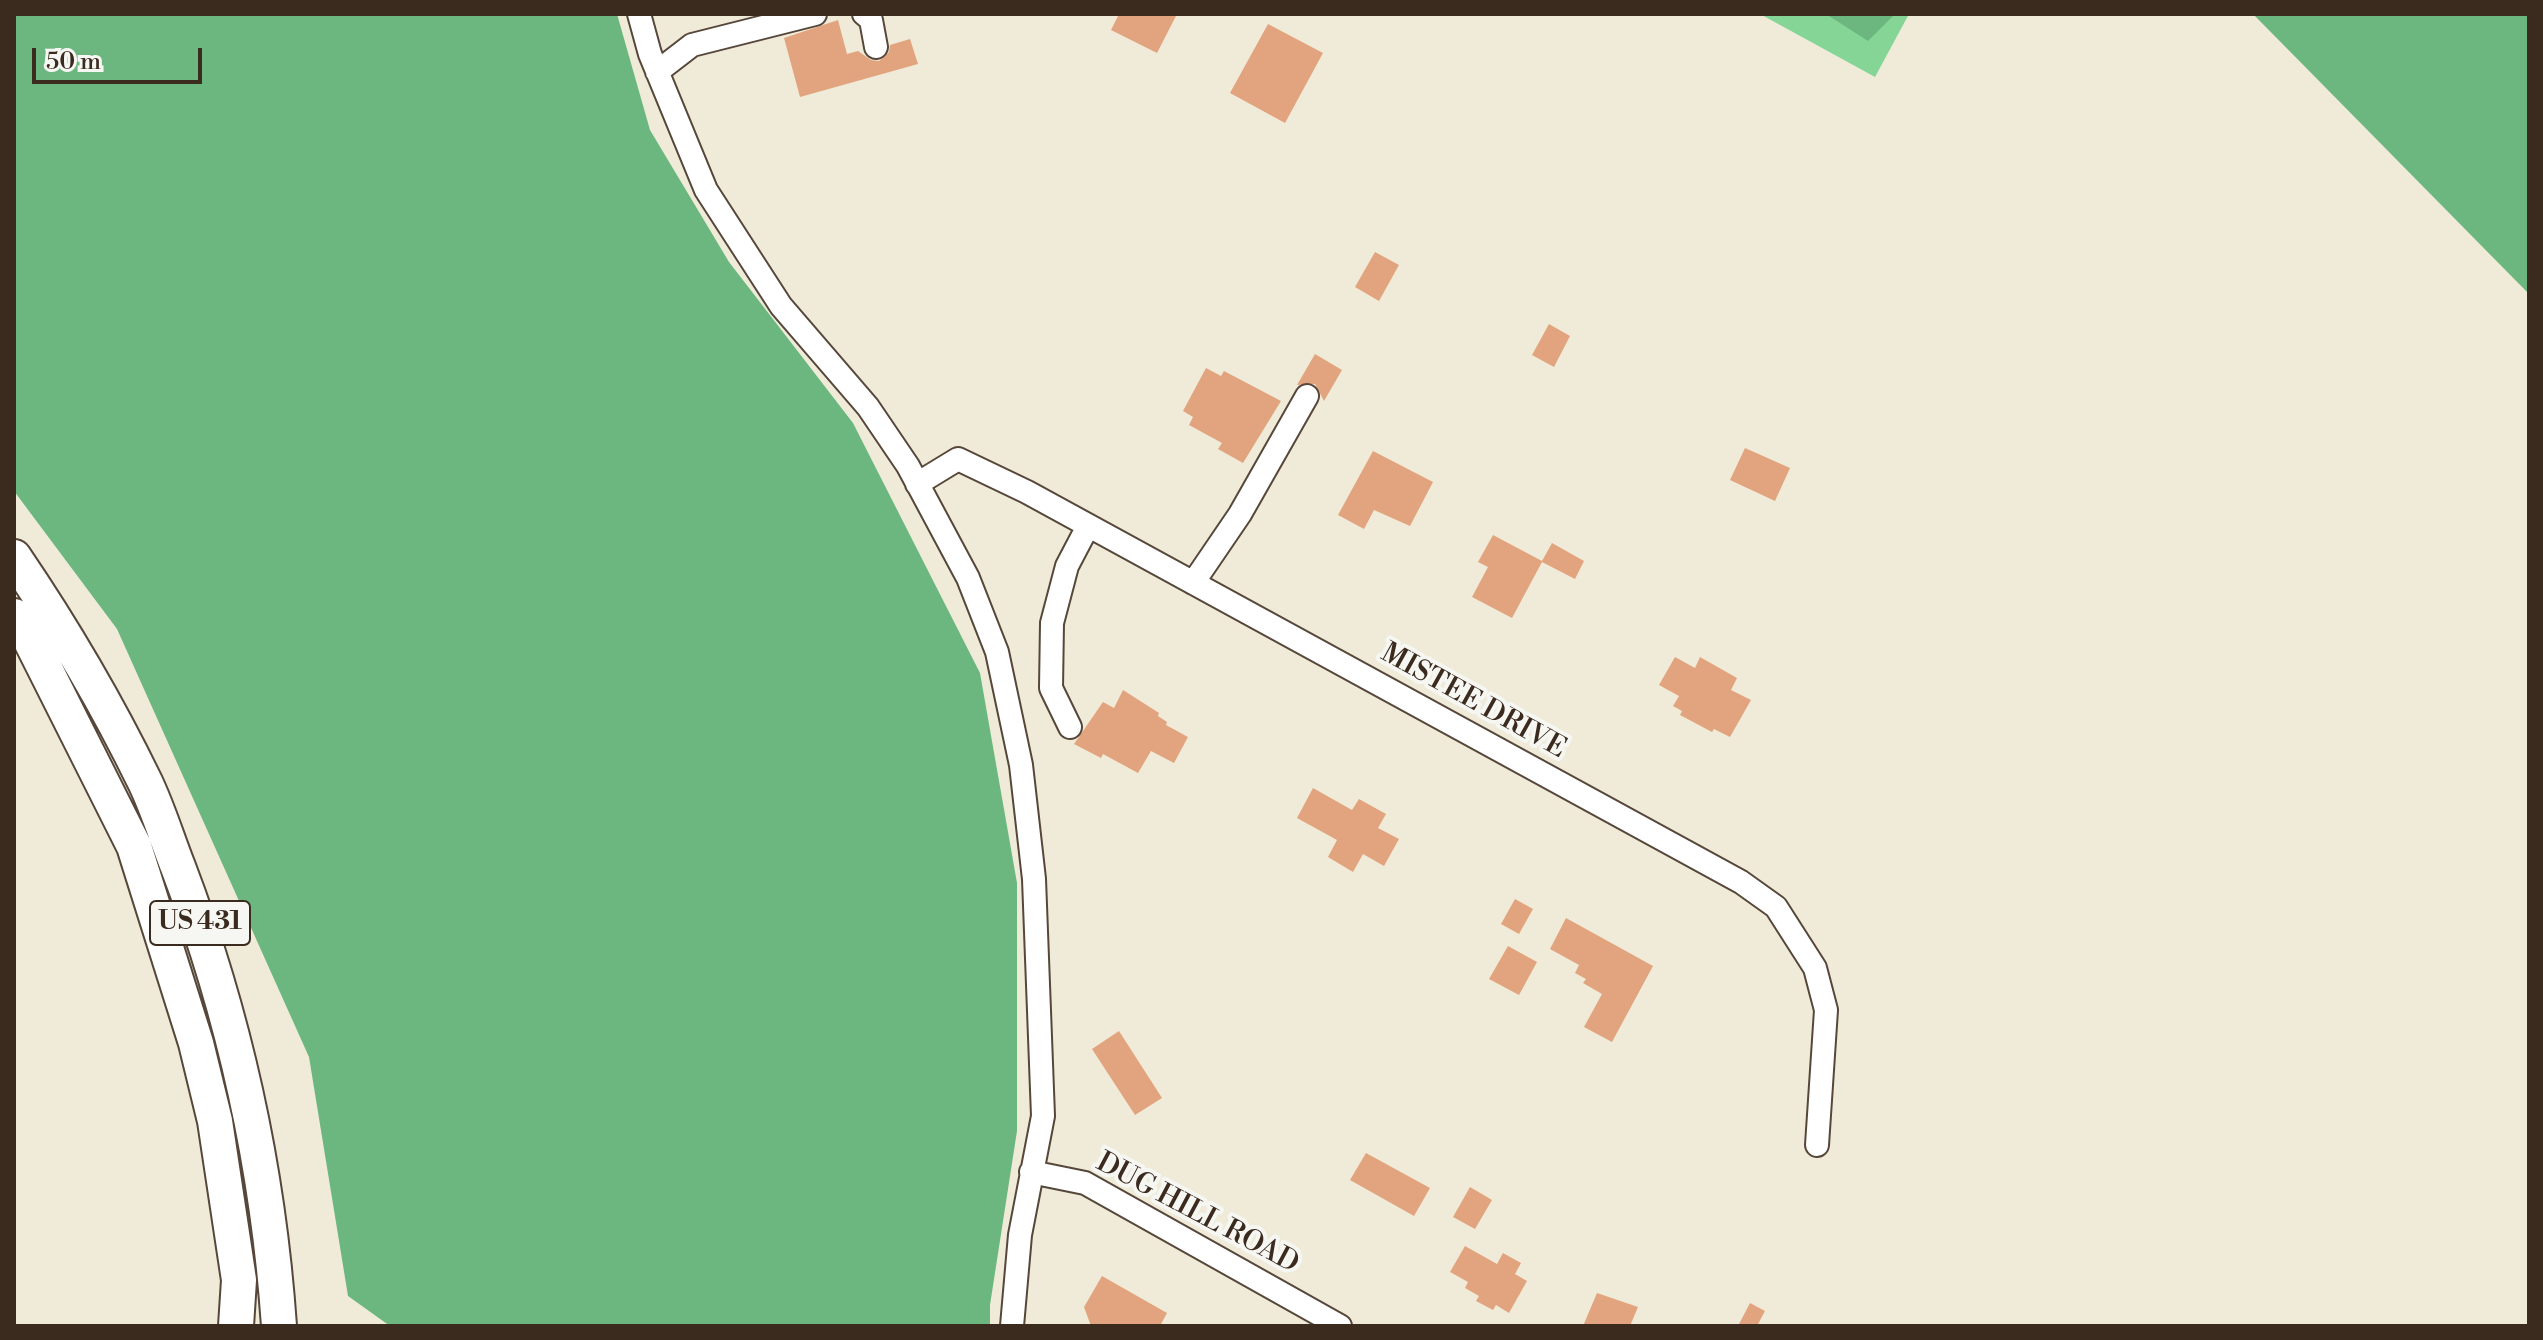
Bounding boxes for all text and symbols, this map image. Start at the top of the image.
scale bar [36,32,206,82]
text: 50 m [46,47,101,77]
street label: MISTEE DRIVE [1375,637,1571,767]
road number: US 431 [150,901,250,945]
street label: DUG HILL ROAD [1090,1146,1304,1282]

